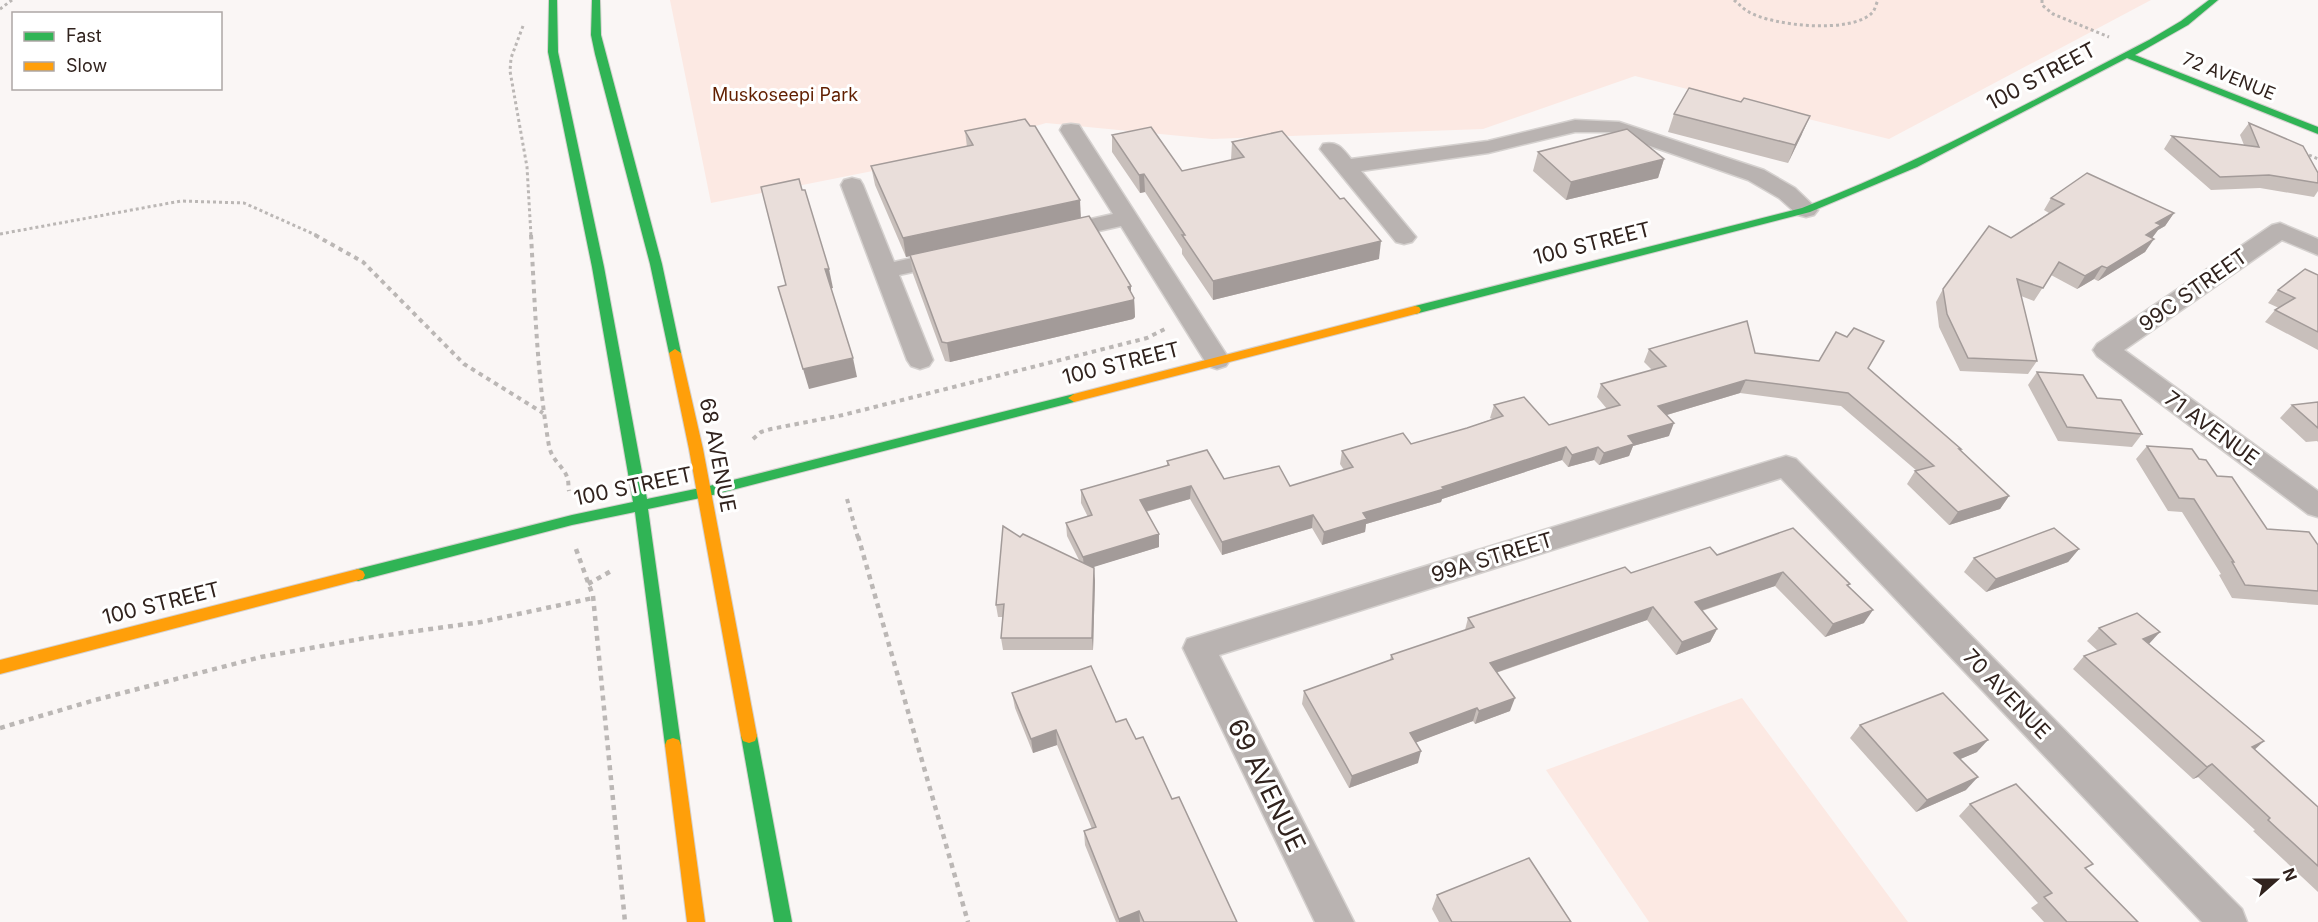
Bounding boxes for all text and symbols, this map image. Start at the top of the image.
legend [12,12,222,90]
text: Fast [66,25,102,46]
street label: 100 STREET [1982,37,2100,115]
street label: 72 AVENUE [2179,48,2279,104]
text: Slow [66,55,107,76]
park label: Muskoseepi Park [712,84,858,105]
street label: 100 STREET [1531,216,1653,270]
street label: 99C STREET [2134,243,2252,337]
street label: 100 STREET [1060,336,1182,390]
street label: 71 AVENUE [2160,385,2264,471]
street label: 68 AVENUE [695,396,741,514]
street label: 100 STREET [572,461,694,511]
street label: 99A STREET [1428,527,1556,587]
street label: 100 STREET [100,576,222,630]
street label: 70 AVENUE [1958,644,2056,744]
street label: 69 AVENUE [1222,714,1312,856]
north arrow [2246,850,2306,910]
text: N [2278,865,2302,884]

